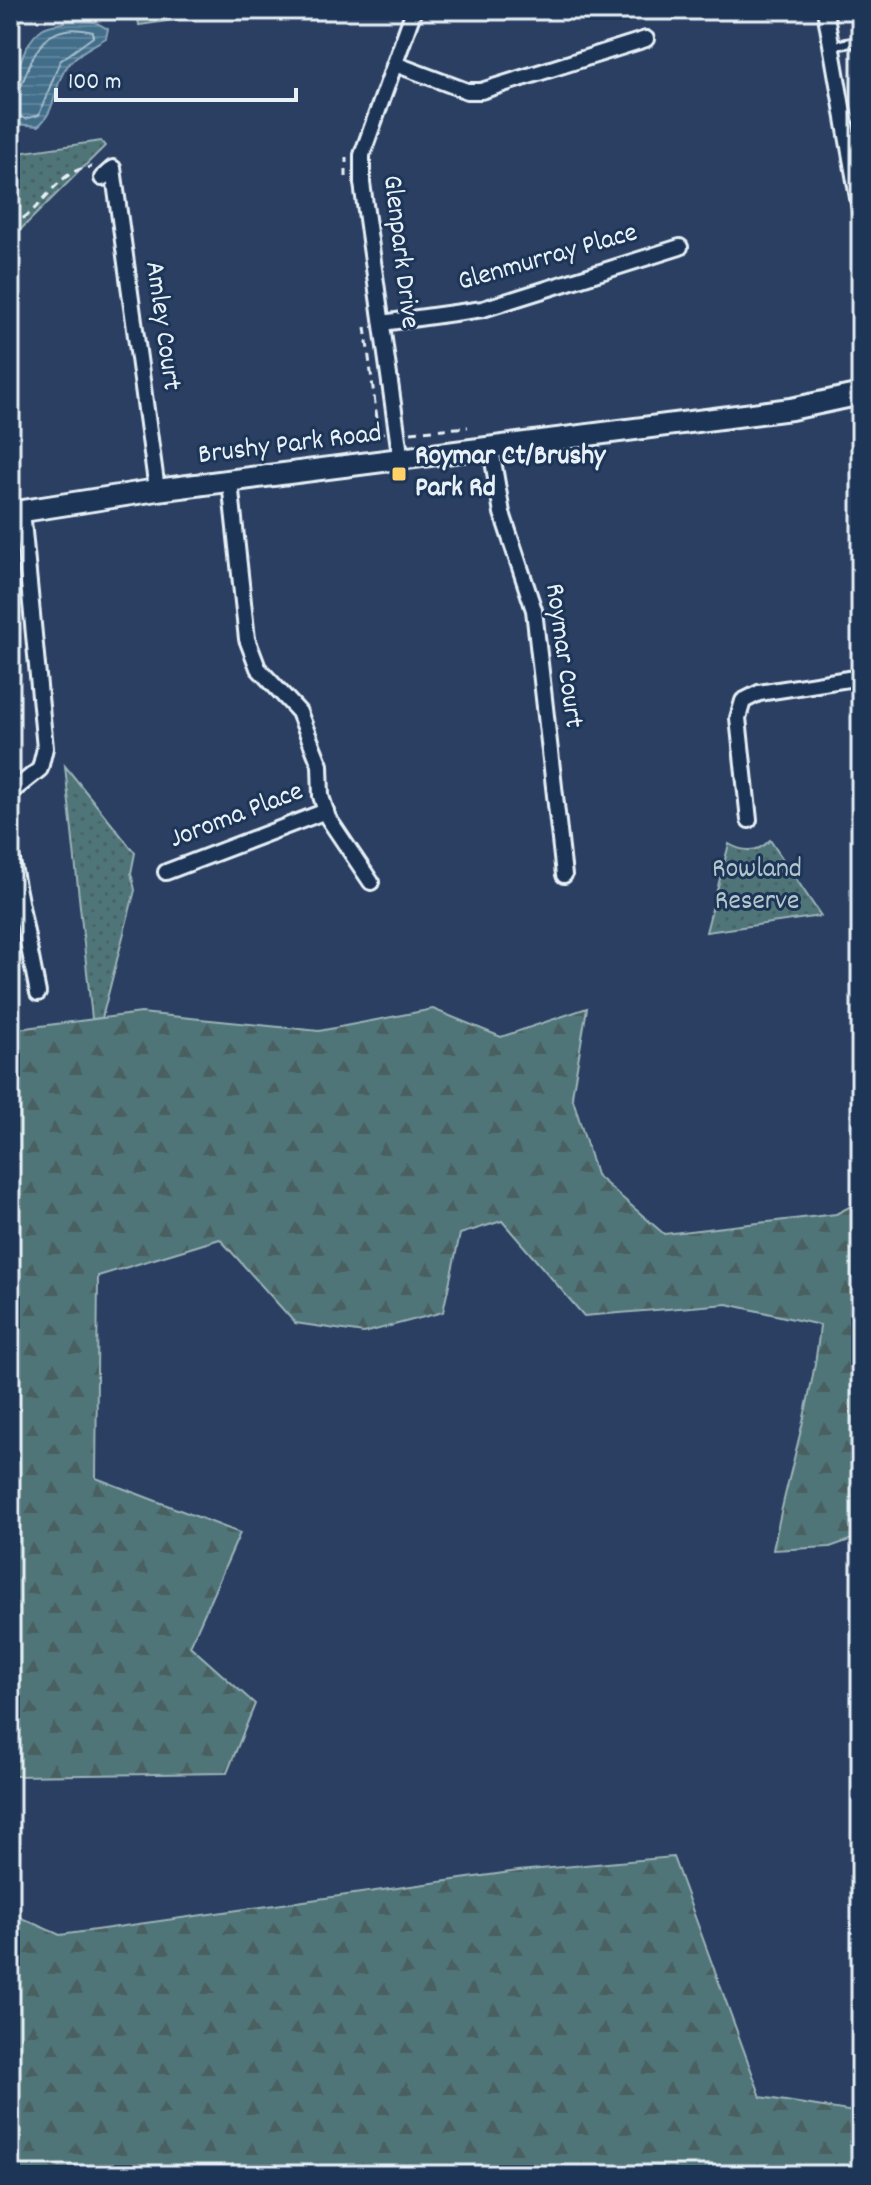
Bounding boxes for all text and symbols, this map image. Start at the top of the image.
scale bar [56,52,296,102]
text: 100 m [68,66,121,100]
street label: Glenpark Drive [370,173,428,331]
street label: Glenmurray Place [454,214,642,304]
street label: Amley Court [132,259,190,393]
street label: Brushy Park Road [196,415,384,477]
place label: Roymar Ct/Brushy Park Rd [415,438,607,510]
marker: Roymar Ct/Brushy Park Rd [390,465,408,483]
street label: Roymar Court [532,581,592,731]
street label: Joroma Place [164,773,310,861]
park label: Rowland Reserve [712,851,802,923]

